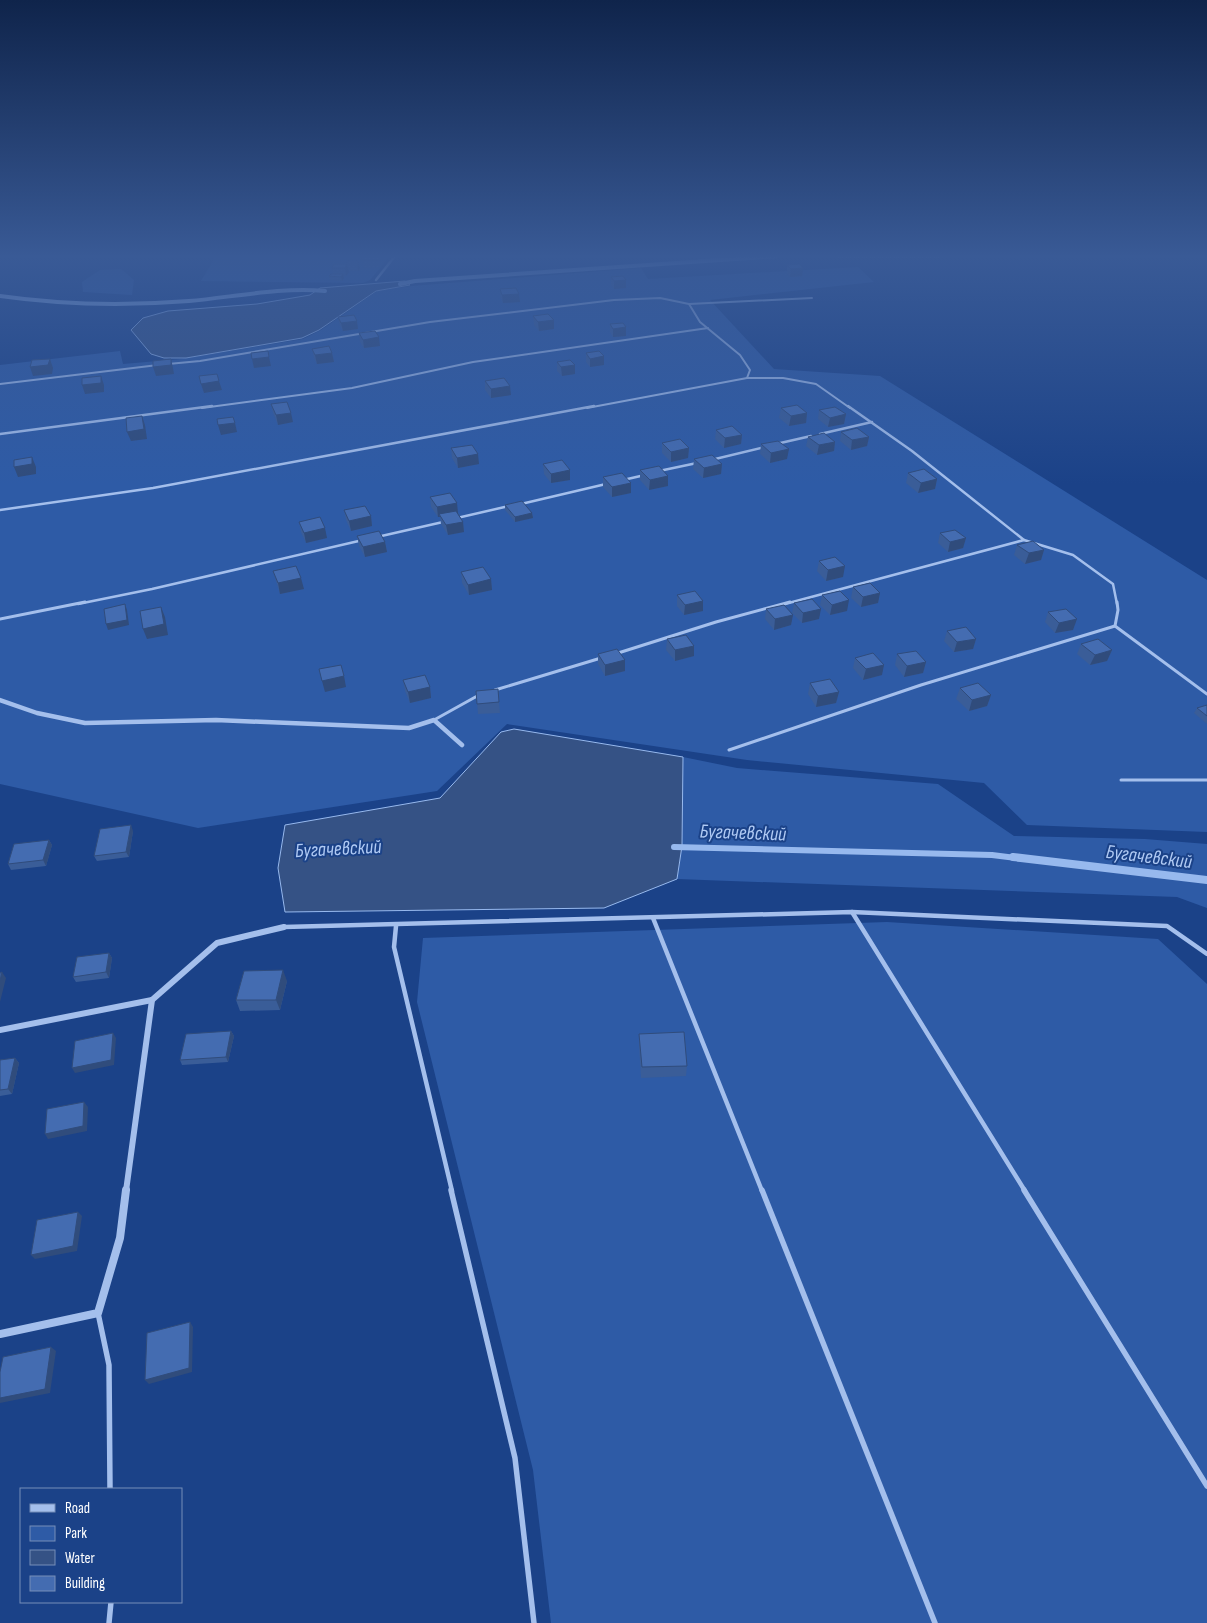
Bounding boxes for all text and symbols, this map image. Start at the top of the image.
water label: Бугачевский [699,819,787,847]
water label: Бугачевский [294,835,383,863]
water label: Бугачевский [1104,840,1194,874]
legend [20,1488,182,1603]
text: Road [65,1499,90,1518]
text: Park [65,1524,87,1543]
text: Water [65,1549,96,1568]
text: Building [65,1574,105,1593]

